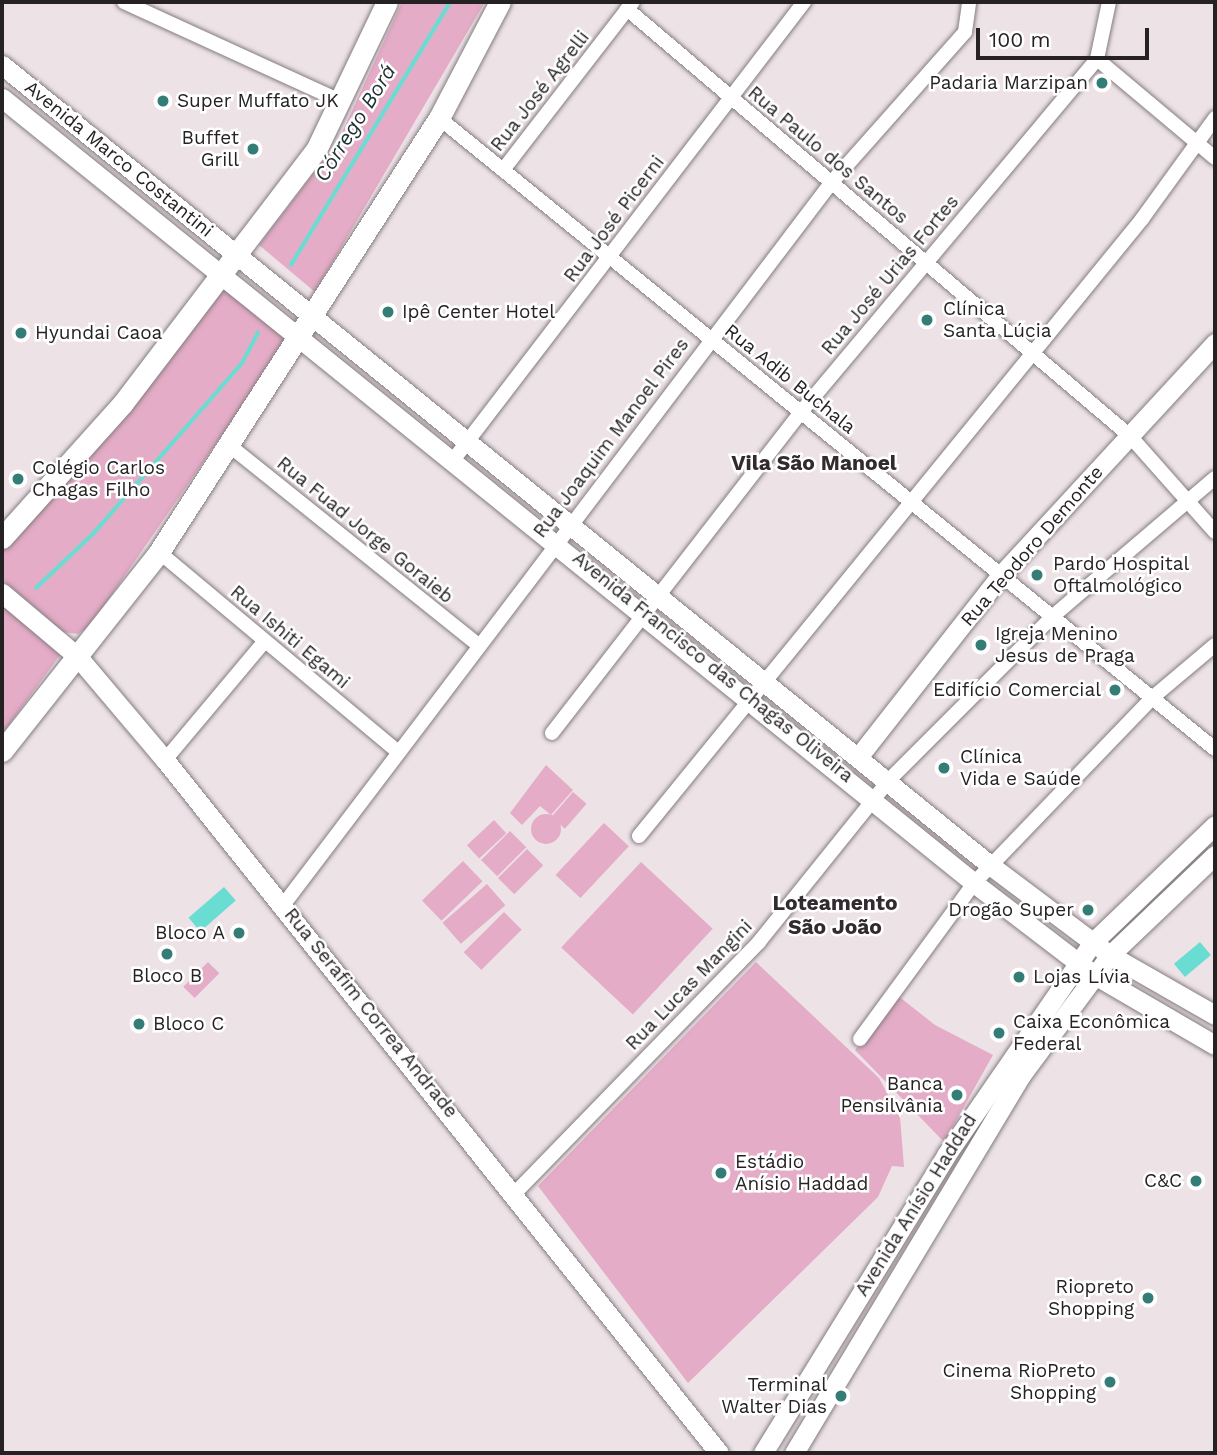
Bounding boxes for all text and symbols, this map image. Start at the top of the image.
scale bar [979,14,1152,58]
street label: Rua José Agrelli [485,25,595,157]
text: 100 m [989,27,1051,52]
water label: Córrego Borá [309,60,401,186]
place label: Padaria Marzipan [929,72,1088,94]
marker: Padaria Marzipan [1094,75,1110,91]
street label: Avenida Marco Costantini [20,76,218,242]
street label: Rua Paulo dos Santos [743,81,913,229]
place label: Super Muffato JK [177,90,340,112]
marker: Super Muffato JK [155,93,171,109]
place label: Buffet Grill [182,127,239,171]
marker: Buffet Grill [245,141,261,157]
street label: Rua José Picerni [559,151,669,287]
street label: Rua José Urias Fortes [816,190,964,360]
place label: Clínica Santa Lúcia [943,298,1052,342]
place label: Ipê Center Hotel [402,301,555,323]
marker: Ipê Center Hotel [380,304,396,320]
marker: Clínica Santa Lúcia [917,310,937,330]
street label: Rua Adib Buchala [720,319,860,439]
place label: Hyundai Caoa [35,322,162,344]
marker: Hyundai Caoa [13,325,29,341]
street label: Rua Joaquim Manoel Pires [528,333,694,543]
district label: Vila São Manoel [731,450,897,476]
street label: Rua Fuad Jorge Goraieb [272,452,458,608]
place label: Colégio Carlos Chagas Filho [32,457,165,501]
street label: Rua Teodoro Demonte [956,461,1108,631]
marker: Colégio Carlos Chagas Filho [10,471,26,487]
street label: Avenida Francisco das Chagas Oliveira [568,546,858,788]
place label: Pardo Hospital Oftalmológico [1053,553,1189,597]
marker: Pardo Hospital Oftalmológico [1027,565,1047,585]
street label: Rua Ishiti Egami [225,580,355,694]
place label: Igreja Menino Jesus de Praga [995,623,1135,667]
marker: Igreja Menino Jesus de Praga [973,637,989,653]
place label: Edifício Comercial [933,679,1101,701]
marker: Edifício Comercial [1107,682,1123,698]
place label: Clínica Vida e Saúde [960,746,1081,790]
marker: Clínica Vida e Saúde [934,758,954,778]
district label: Loteamento São João [772,890,898,940]
place label: Drogão Super [948,899,1074,921]
marker: Drogão Super [1080,902,1096,918]
street label: Rua Serafim Correa Andrade [279,903,463,1123]
street label: Rua Lucas Mangini [621,915,757,1055]
place label: Bloco A [154,922,225,944]
marker: Bloco A [231,925,247,941]
marker: Bloco B [159,946,175,962]
place label: Bloco B [132,965,202,987]
place label: Lojas Lívia [1033,966,1130,988]
marker: Lojas Lívia [1011,969,1027,985]
place label: Caixa Econômica Federal [1013,1011,1171,1055]
place label: Bloco C [153,1013,224,1035]
marker: Bloco C [131,1016,147,1032]
marker: Caixa Econômica Federal [991,1025,1007,1041]
place label: Banca Pensilvânia [840,1073,943,1117]
marker: Banca Pensilvânia [949,1087,965,1103]
street label: Avenida Anísio Haddad [850,1109,982,1301]
place label: Estádio Anísio Haddad [735,1151,868,1195]
marker: Estádio Anísio Haddad [713,1165,729,1181]
place label: C&C [1144,1170,1182,1192]
marker: C&C [1188,1173,1204,1189]
place label: Riopreto Shopping [1048,1276,1134,1320]
marker: Riopreto Shopping [1140,1290,1156,1306]
place label: Cinema RioPreto Shopping [942,1360,1096,1404]
place label: Terminal Walter Dias [721,1374,827,1418]
marker: Cinema RioPreto Shopping [1102,1374,1118,1390]
marker: Terminal Walter Dias [833,1388,849,1404]

